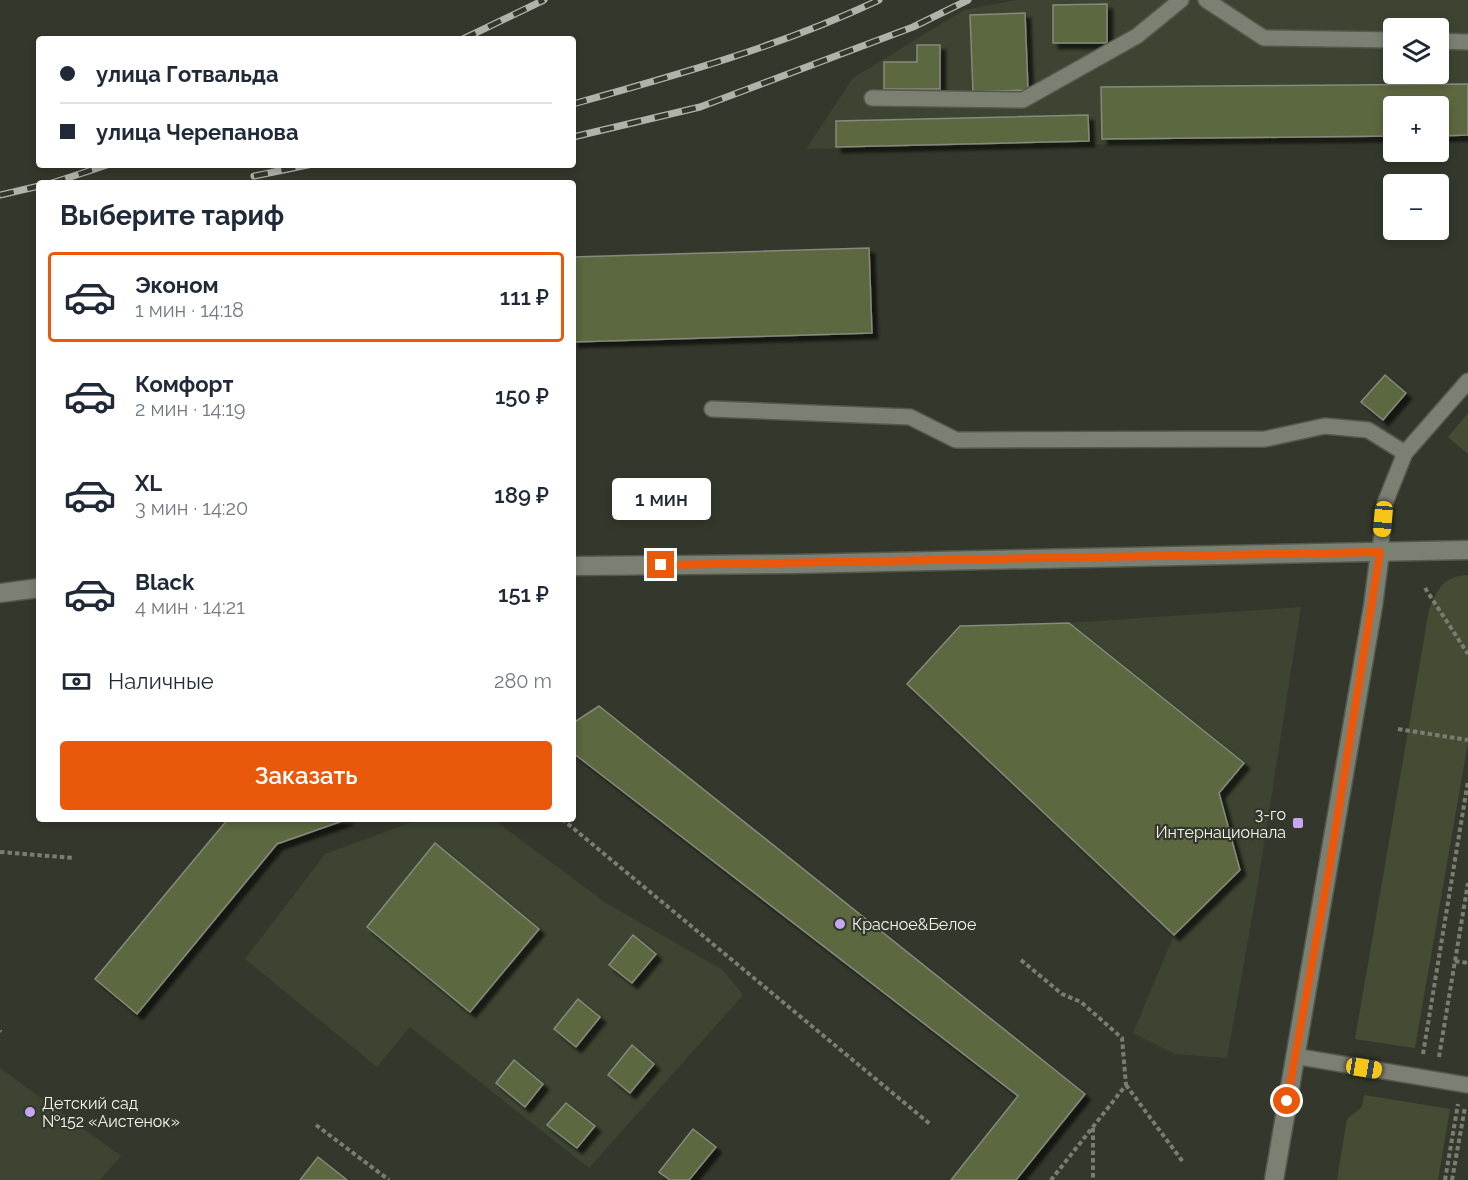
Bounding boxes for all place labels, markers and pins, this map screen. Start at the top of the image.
place label: 3-го Интернационала [1155,805,1286,842]
marker: 3-го Интернационала [1291,816,1305,830]
place label: Красное&Белое [852,915,976,934]
marker: Красное&Белое [833,917,847,931]
place label: Детский сад №152 «Аистенок» [42,1094,180,1131]
marker: Детский сад №152 «Аистенок» [23,1105,37,1119]

